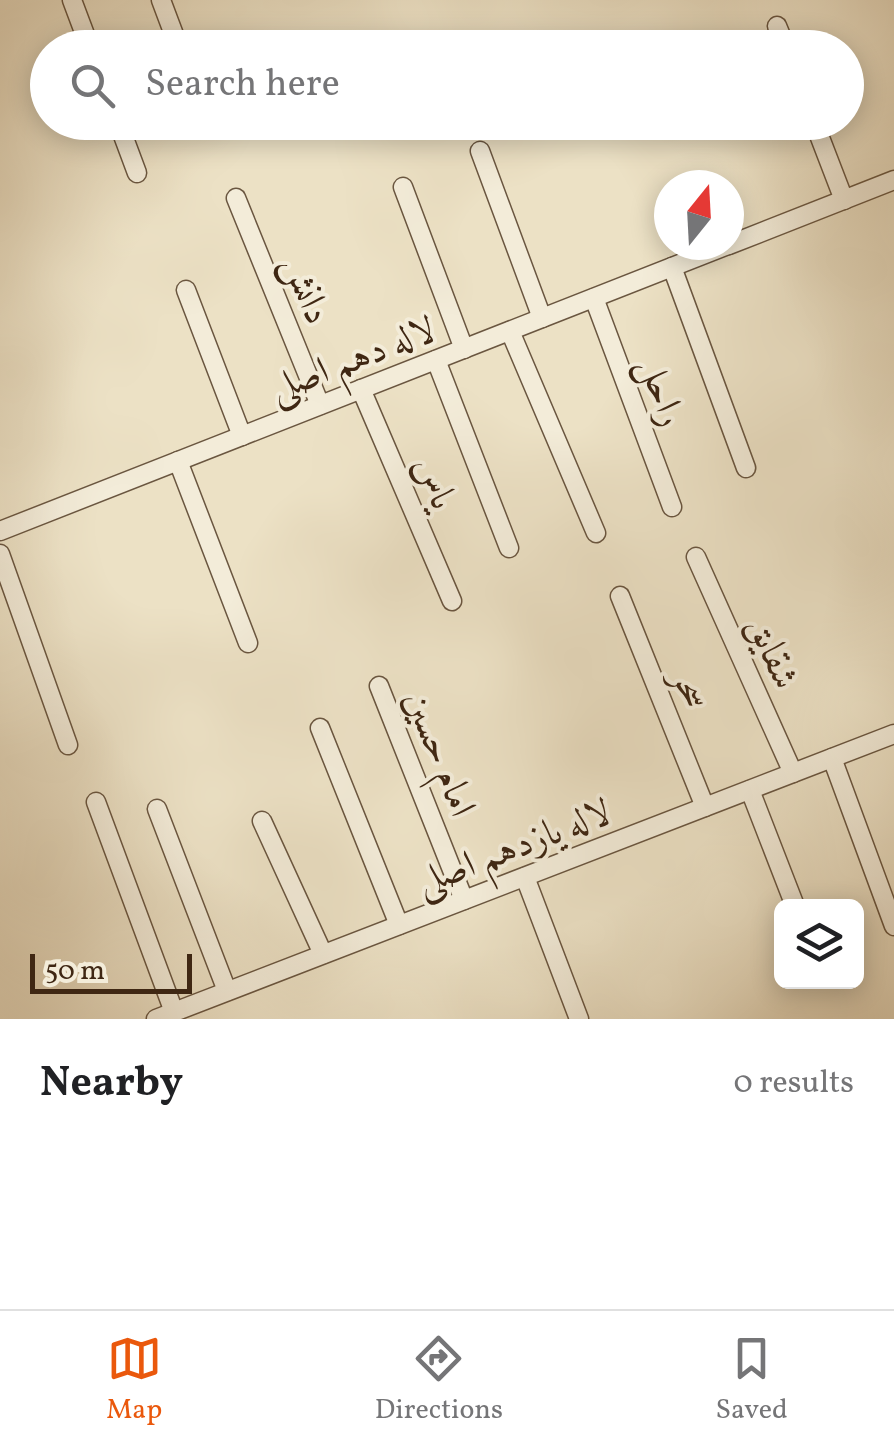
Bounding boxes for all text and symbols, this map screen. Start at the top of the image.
search box [30,30,864,140]
icon: search [65,58,120,113]
text: Search here [145,59,340,112]
north arrow [654,170,744,260]
street label: دانش [267,248,342,333]
street label: لاله دهم اصلی [262,305,446,423]
street label: راحل [623,350,697,435]
street label: یاس [398,448,468,520]
street label: شقایق [731,608,810,698]
street label: سحر [655,658,721,719]
street label: امام حسین [386,683,487,826]
street label: لاله یازدهم اصلی [409,788,622,916]
map controls [774,899,864,989]
button: layers [774,899,864,989]
scale bar [30,949,192,994]
text: 50 m [45,952,105,991]
text: Nearby [40,1055,183,1114]
text: 0 results [734,1062,854,1106]
tab: Map [106,1331,162,1430]
tab: Directions [375,1331,503,1430]
tab: Saved [716,1331,788,1430]

